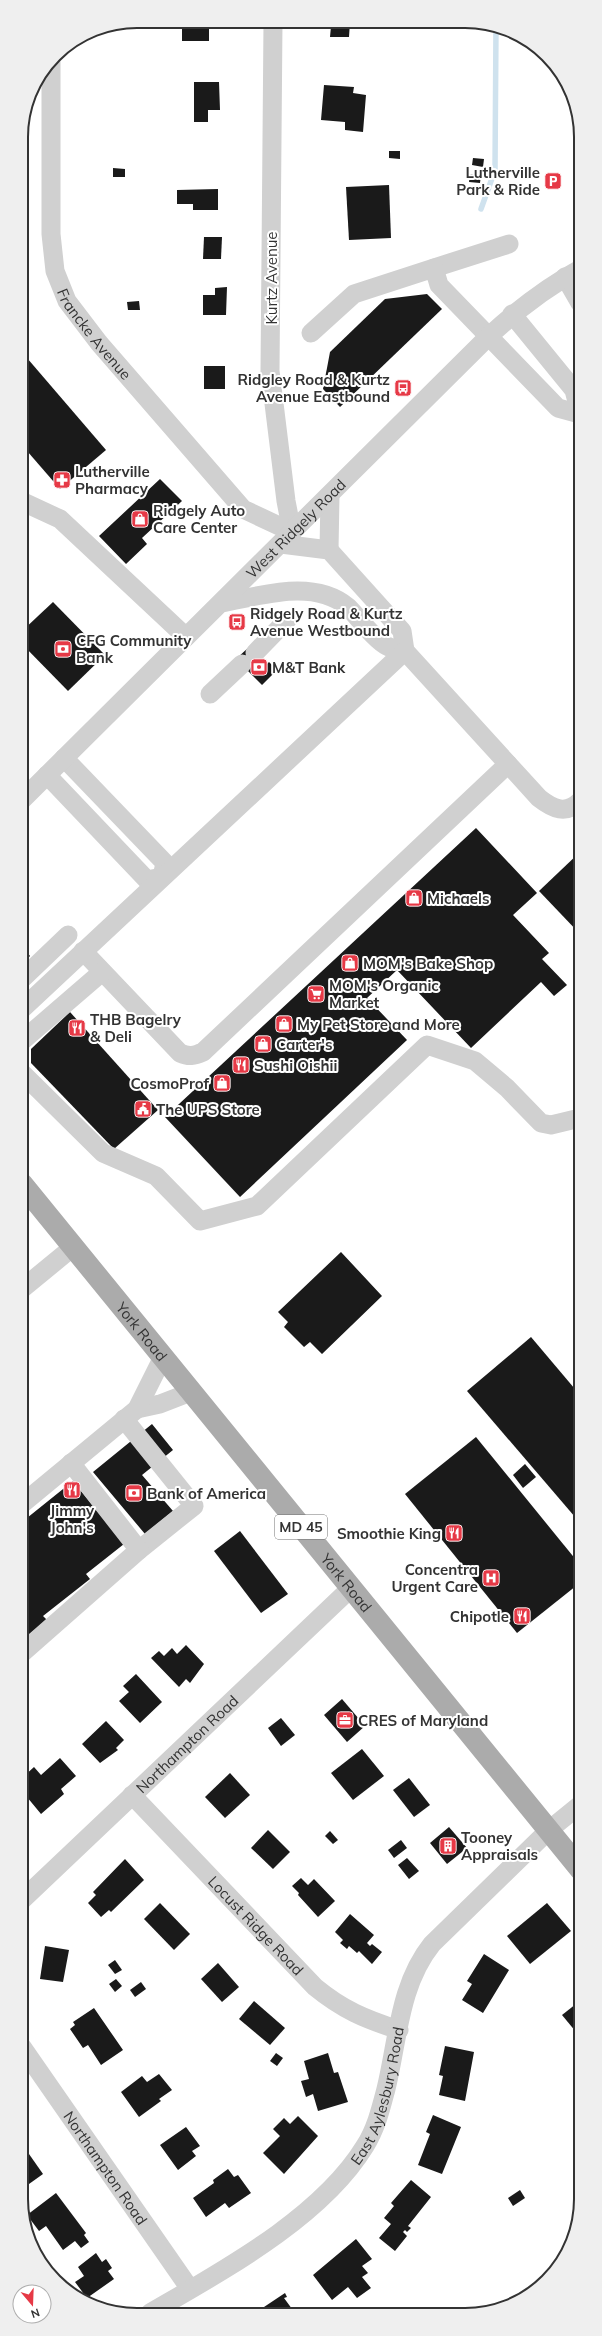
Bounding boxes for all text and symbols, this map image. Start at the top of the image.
place label: Lutherville Park & Ride [456,163,540,199]
parking icon: Lutherville Park & Ride [543,171,563,191]
street label: Kurtz Avenue [262,231,281,325]
street label: Francke Avenue [53,285,136,383]
place label: Ridgley Road & Kurtz Avenue Eastbound [238,370,390,406]
bus stop icon: Ridgley Road & Kurtz Avenue Eastbound [393,378,413,398]
place label: Lutherville Pharmacy [75,462,150,498]
pharmacy icon: Lutherville Pharmacy [52,470,72,490]
street label: West Ridgely Road [242,475,349,582]
place label: Ridgely Auto Care Center [153,501,245,537]
shop icon: Ridgely Auto Care Center [130,509,150,529]
place label: Ridgely Road & Kurtz Avenue Westbound [250,604,403,640]
bus stop icon: Ridgely Road & Kurtz Avenue Westbound [227,612,247,632]
place label: CFG Community Bank [76,631,192,667]
bank icon: CFG Community Bank [53,639,73,659]
bank icon: M&T Bank [249,657,269,677]
place label: M&T Bank [272,658,346,677]
shop icon: Michaels [404,888,424,908]
place label: Michaels [427,889,490,908]
shop icon: MOM's Bake Shop [340,953,360,973]
place label: MOM's Bake Shop [363,954,493,973]
place label: MOM's Organic Market [329,976,439,1012]
supermarket icon: MOM's Organic Market [306,984,326,1004]
place label: THB Bagelry & Deli [90,1010,182,1046]
shop icon: My Pet Store and More [274,1014,294,1034]
place label: My Pet Store and More [297,1015,460,1034]
restaurant icon: THB Bagelry & Deli [67,1018,87,1038]
shop icon: Carter's [253,1034,273,1054]
place label: Carter's [276,1035,333,1054]
restaurant icon: Sushi Oishii [231,1055,251,1075]
place label: Sushi Oishii [254,1056,337,1075]
shop icon: CosmoProf [212,1073,232,1093]
place label: CosmoProf [131,1074,209,1093]
public building icon: The UPS Store [133,1099,153,1119]
place label: The UPS Store [156,1100,260,1119]
street label: York Road [112,1297,172,1365]
restaurant icon: Jimmy John's [62,1480,82,1500]
bank icon: Bank of America [124,1483,144,1503]
place label: Bank of America [147,1484,266,1503]
place label: Jimmy John's [50,1501,95,1537]
road number: MD 45 [275,1515,327,1539]
restaurant icon: Smoothie King [444,1523,464,1543]
place label: Smoothie King [337,1524,441,1543]
street label: York Road [316,1548,376,1616]
place label: Concentra Urgent Care [391,1560,478,1596]
hospital icon: Concentra Urgent Care [481,1568,501,1588]
restaurant icon: Chipotle [512,1606,532,1626]
place label: Chipotle [450,1607,509,1626]
street label: Northampton Road [132,1691,242,1797]
office icon: CRES of Maryland [335,1710,355,1730]
place label: CRES of Maryland [358,1711,488,1730]
place label: Tooney Appraisals [461,1828,538,1864]
building icon: Tooney Appraisals [438,1836,458,1856]
street label: Locust Ridge Road [204,1872,308,1979]
street label: East Aylesbury Road [346,2025,408,2168]
street label: Northampton Road [60,2107,152,2228]
north arrow [12,2284,52,2324]
text: N [29,2305,41,2321]

